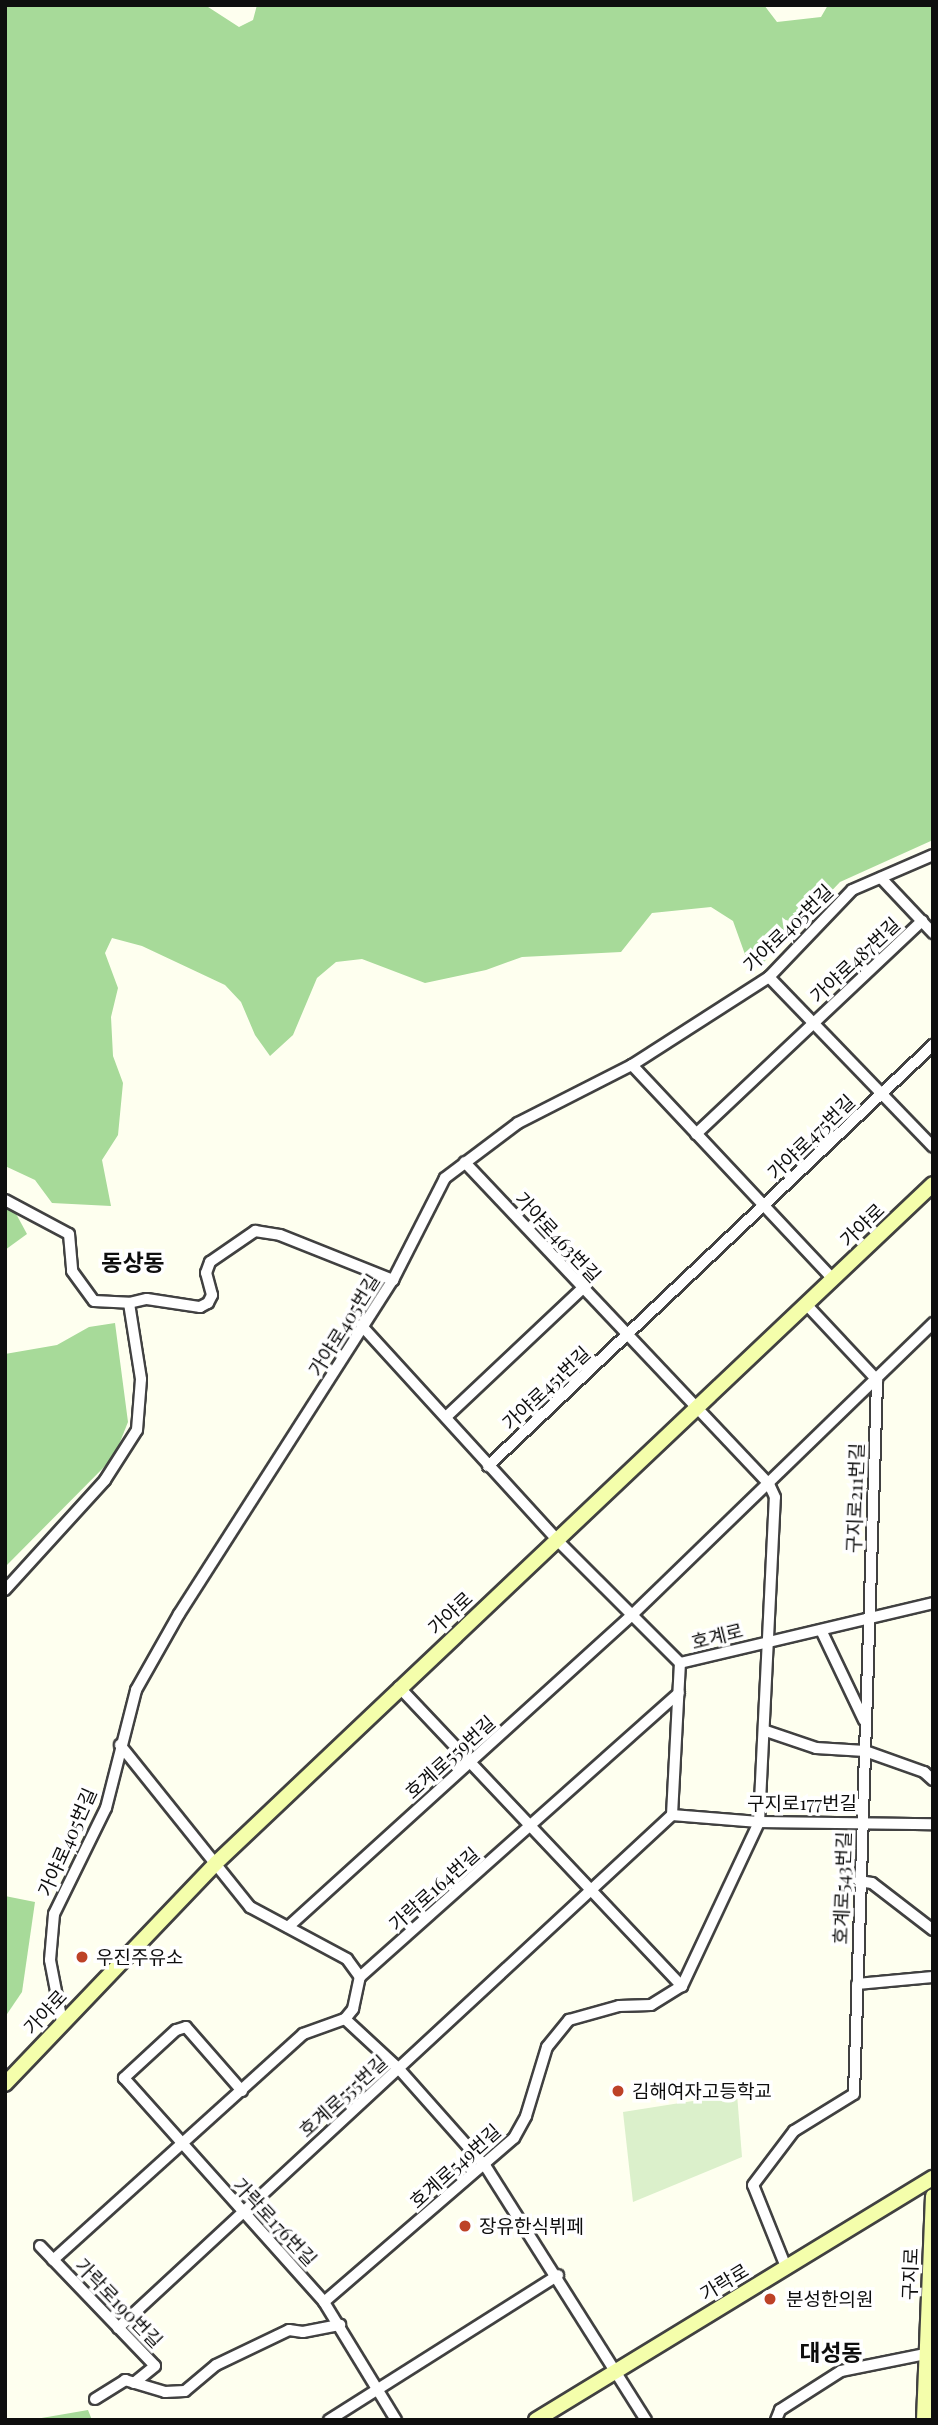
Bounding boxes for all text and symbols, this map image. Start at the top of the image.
street label: 가야로405번길 [738,879,838,977]
street label: 가야로487번길 [805,913,905,1007]
street label: 가야로475번길 [763,1090,859,1184]
street label: 가야로463번길 [510,1187,606,1287]
street label: 가야로 [835,1199,889,1251]
district label: 동상동 [101,1248,165,1276]
street label: 가야로405번길 [304,1270,384,1380]
street label: 가야로451번길 [497,1342,595,1434]
street label: 구지로211번길 [842,1442,868,1554]
street label: 가야로 [423,1587,477,1639]
street label: 호계로 [689,1619,745,1653]
street label: 호계로559번길 [400,1711,500,1803]
street label: 가야로405번길 [33,1784,101,1900]
street label: 구지로177번길 [747,1792,857,1814]
street label: 호계로543번길 [829,1831,855,1945]
street label: 가락로164번길 [384,1843,484,1935]
place label: 우진주유소 [96,1946,183,1968]
marker: 우진주유소 [74,1949,90,1965]
street label: 가야로 [19,1985,71,2039]
street label: 호계로555번길 [294,2050,392,2142]
place label: 김해여자고등학교 [632,2080,772,2102]
marker: 김해여자고등학교 [610,2083,626,2099]
street label: 호계로549번길 [405,2119,505,2213]
street label: 가락로176번길 [228,2173,322,2271]
place label: 장유한식뷔페 [479,2215,584,2237]
marker: 장유한식뷔페 [457,2218,473,2234]
street label: 구지로 [898,2247,922,2301]
street label: 가락로190번길 [71,2254,167,2352]
street label: 가락로 [696,2259,752,2305]
place label: 분성한의원 [786,2288,873,2310]
marker: 분성한의원 [760,2289,780,2309]
district label: 대성동 [799,2338,863,2366]

